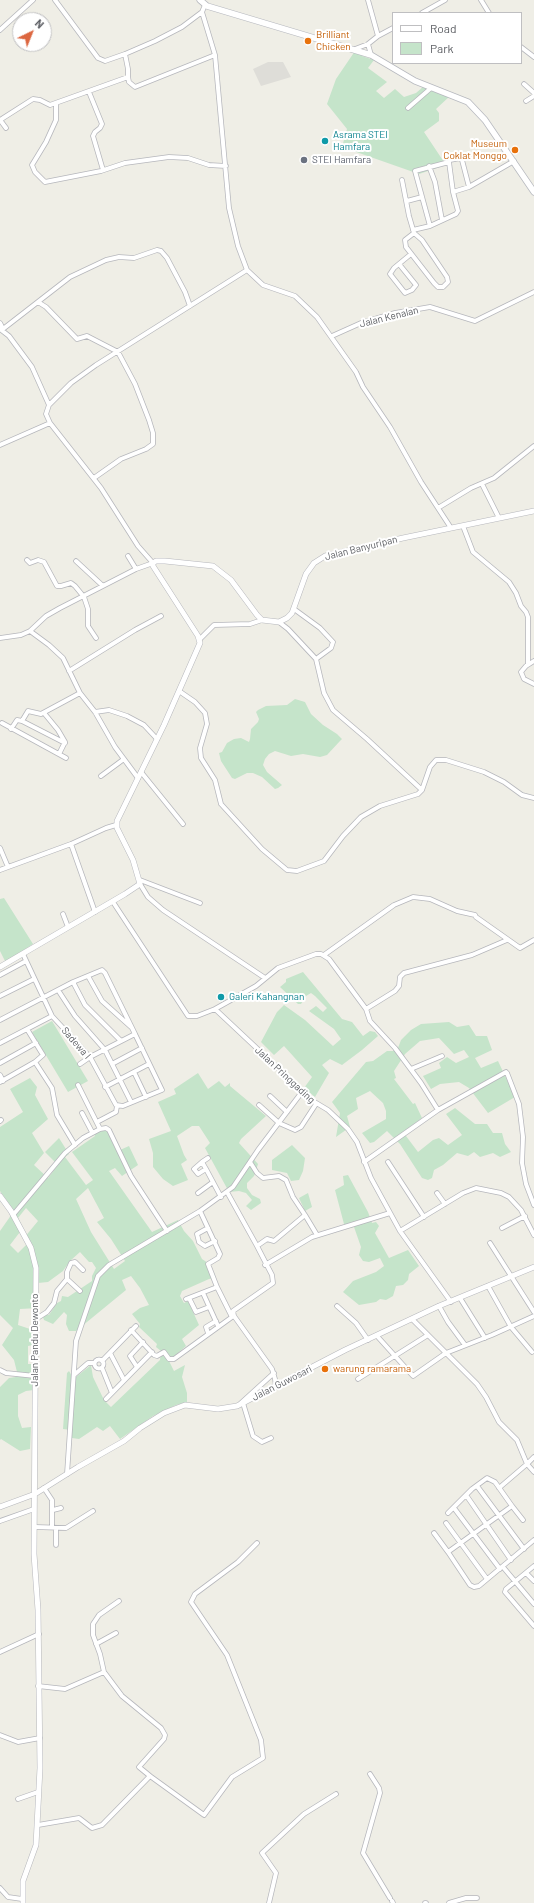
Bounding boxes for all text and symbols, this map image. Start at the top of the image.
north arrow [12,12,52,52]
legend [392,12,522,64]
text: N [33,16,47,31]
text: Road [430,21,457,35]
place label: Brilliant Chicken [316,29,351,52]
marker: Brilliant Chicken [303,36,313,46]
text: Park [430,41,454,55]
place label: Asrama STEI Hamfara [333,129,388,152]
marker: Asrama STEI Hamfara [320,136,330,146]
place label: Museum Coklat Monggo [443,138,507,162]
marker: Museum Coklat Monggo [510,145,520,155]
place label: STEI Hamfara [312,154,371,166]
marker: STEI Hamfara [299,155,309,165]
street label: Jalan Kenalan [358,304,420,330]
street label: Jalan Banyuripan [323,533,399,563]
place label: Galeri Kahangnan [229,991,304,1003]
marker: Galeri Kahangnan [216,992,226,1002]
street label: Sadewa I [59,1025,93,1061]
street label: Jalan Pringgading [252,1044,318,1106]
street label: Jalan Pandu Dewonto [29,1293,41,1387]
street label: Jalan Guwosari [250,1363,314,1403]
place label: warung ramarama [333,1363,411,1375]
marker: warung ramarama [320,1364,330,1374]

